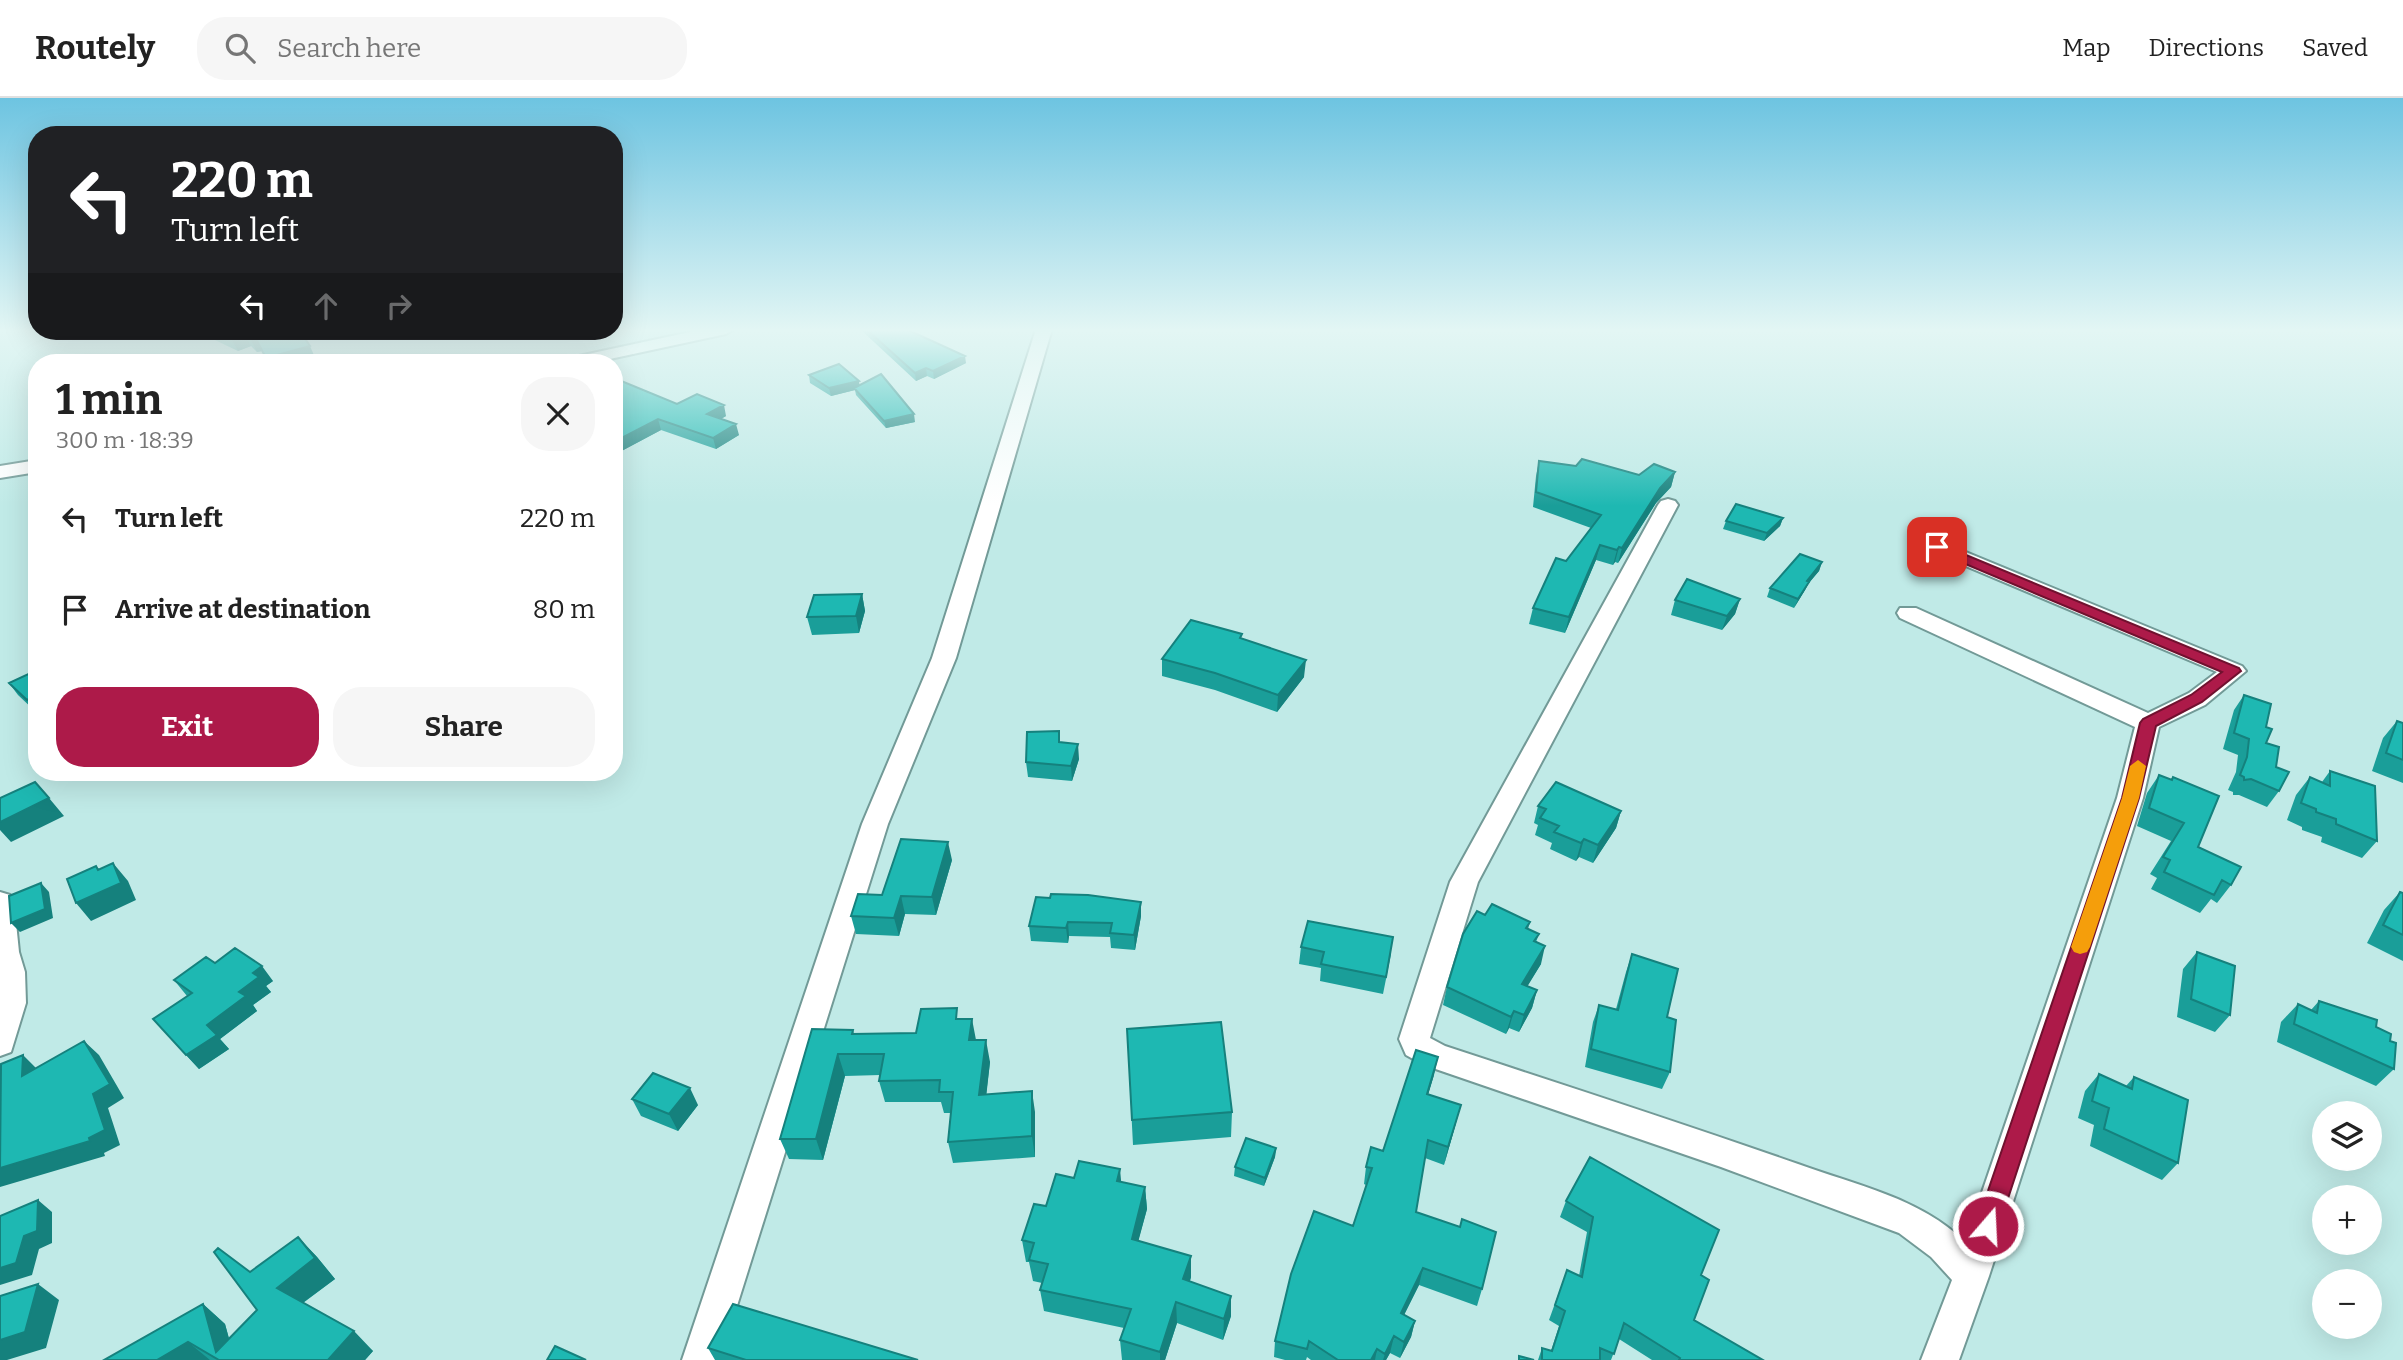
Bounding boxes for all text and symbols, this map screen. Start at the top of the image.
search box [197,17,687,80]
text: Routely [35,28,155,68]
icon: search [221,29,259,67]
text: Search here [277,33,421,64]
text: Map [2062,34,2111,62]
text: Directions [2149,34,2264,62]
text: Saved [2302,34,2368,62]
text: 220 m [171,151,313,210]
icon: left [56,154,147,245]
text: Turn left [171,211,299,249]
icon: left [234,287,272,325]
icon: ahead [307,287,345,325]
icon: right [380,287,418,325]
text: 1 min [56,375,162,425]
button: close [521,377,595,451]
text: 300 m · 18:39 [56,426,194,454]
icon: left [56,500,94,538]
text: Turn left [115,503,223,534]
text: 220 m [520,503,595,534]
pin [1907,517,1967,577]
icon: arrive [1918,528,1956,566]
icon: arrive [56,591,94,629]
text: Arrive at destination [115,594,370,625]
text: 80 m [533,594,595,625]
button: Exit [56,687,319,767]
button: Share [333,687,595,767]
map controls [2312,1101,2382,1339]
button: layers [2312,1101,2382,1171]
button: + [2312,1185,2382,1255]
position arrow [1951,1189,2025,1263]
button: − [2312,1269,2382,1339]

